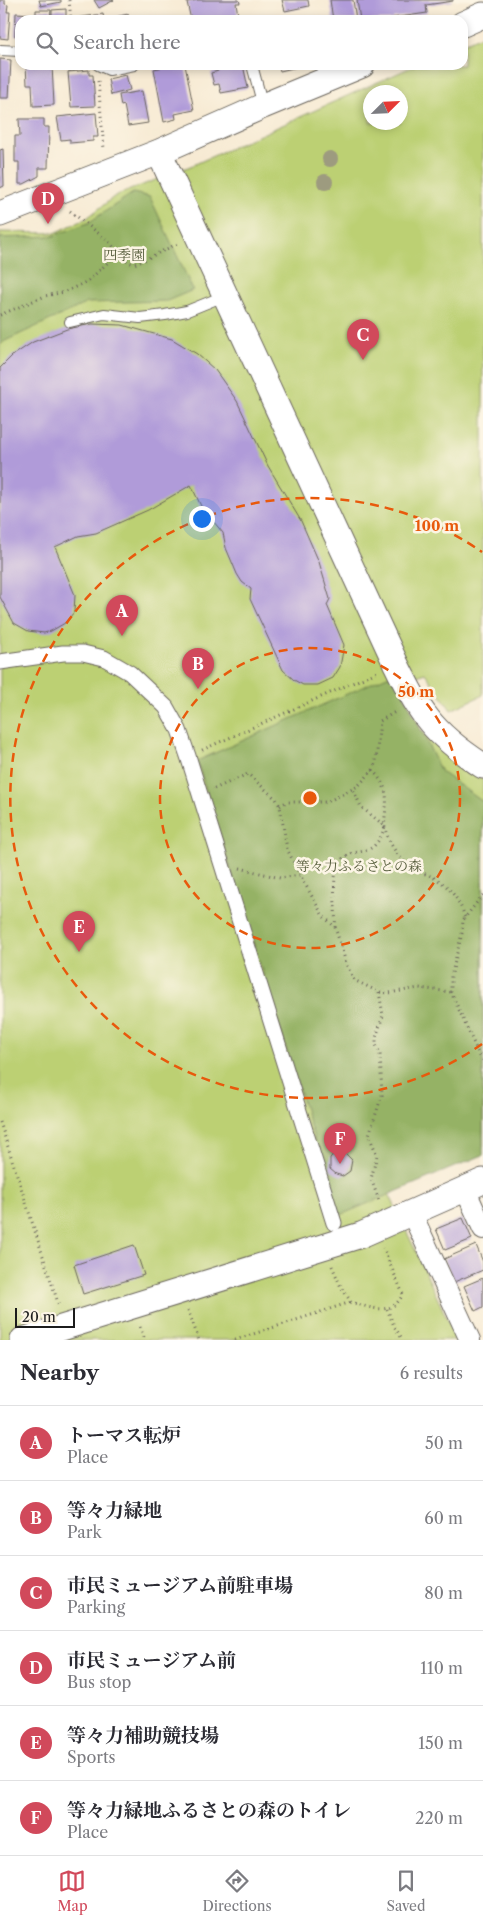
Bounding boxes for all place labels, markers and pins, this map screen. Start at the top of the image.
pin: D [32,183,64,224]
pin: C [347,319,379,360]
pin: A [106,595,138,636]
pin: B [182,648,214,689]
centre of rings [301,789,319,807]
pin: E [63,911,95,952]
pin: F [324,1123,356,1164]

